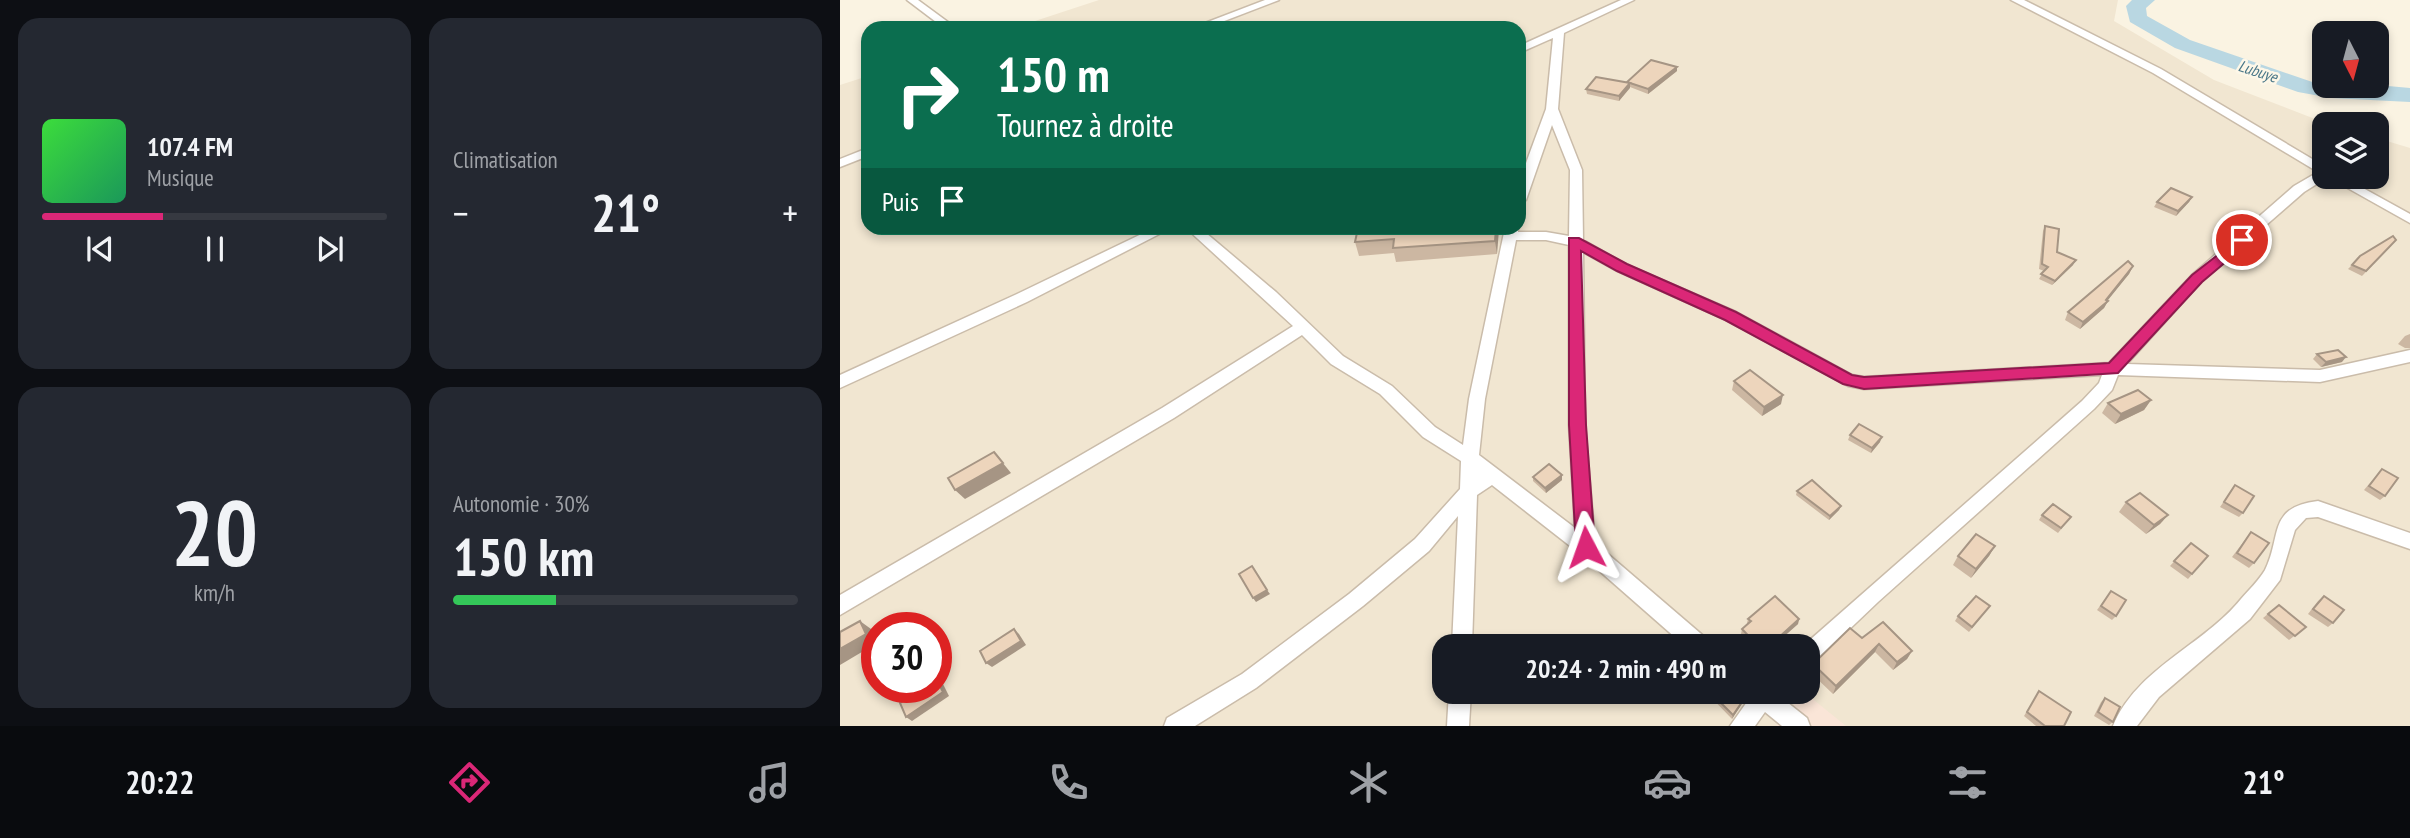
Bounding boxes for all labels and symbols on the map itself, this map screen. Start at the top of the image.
north arrow [2312,21,2389,98]
water label: Lubuye [2236,55,2281,87]
pin [2212,210,2272,270]
position arrow [1549,510,1623,584]
speed limit sign: 30 [861,612,952,703]

